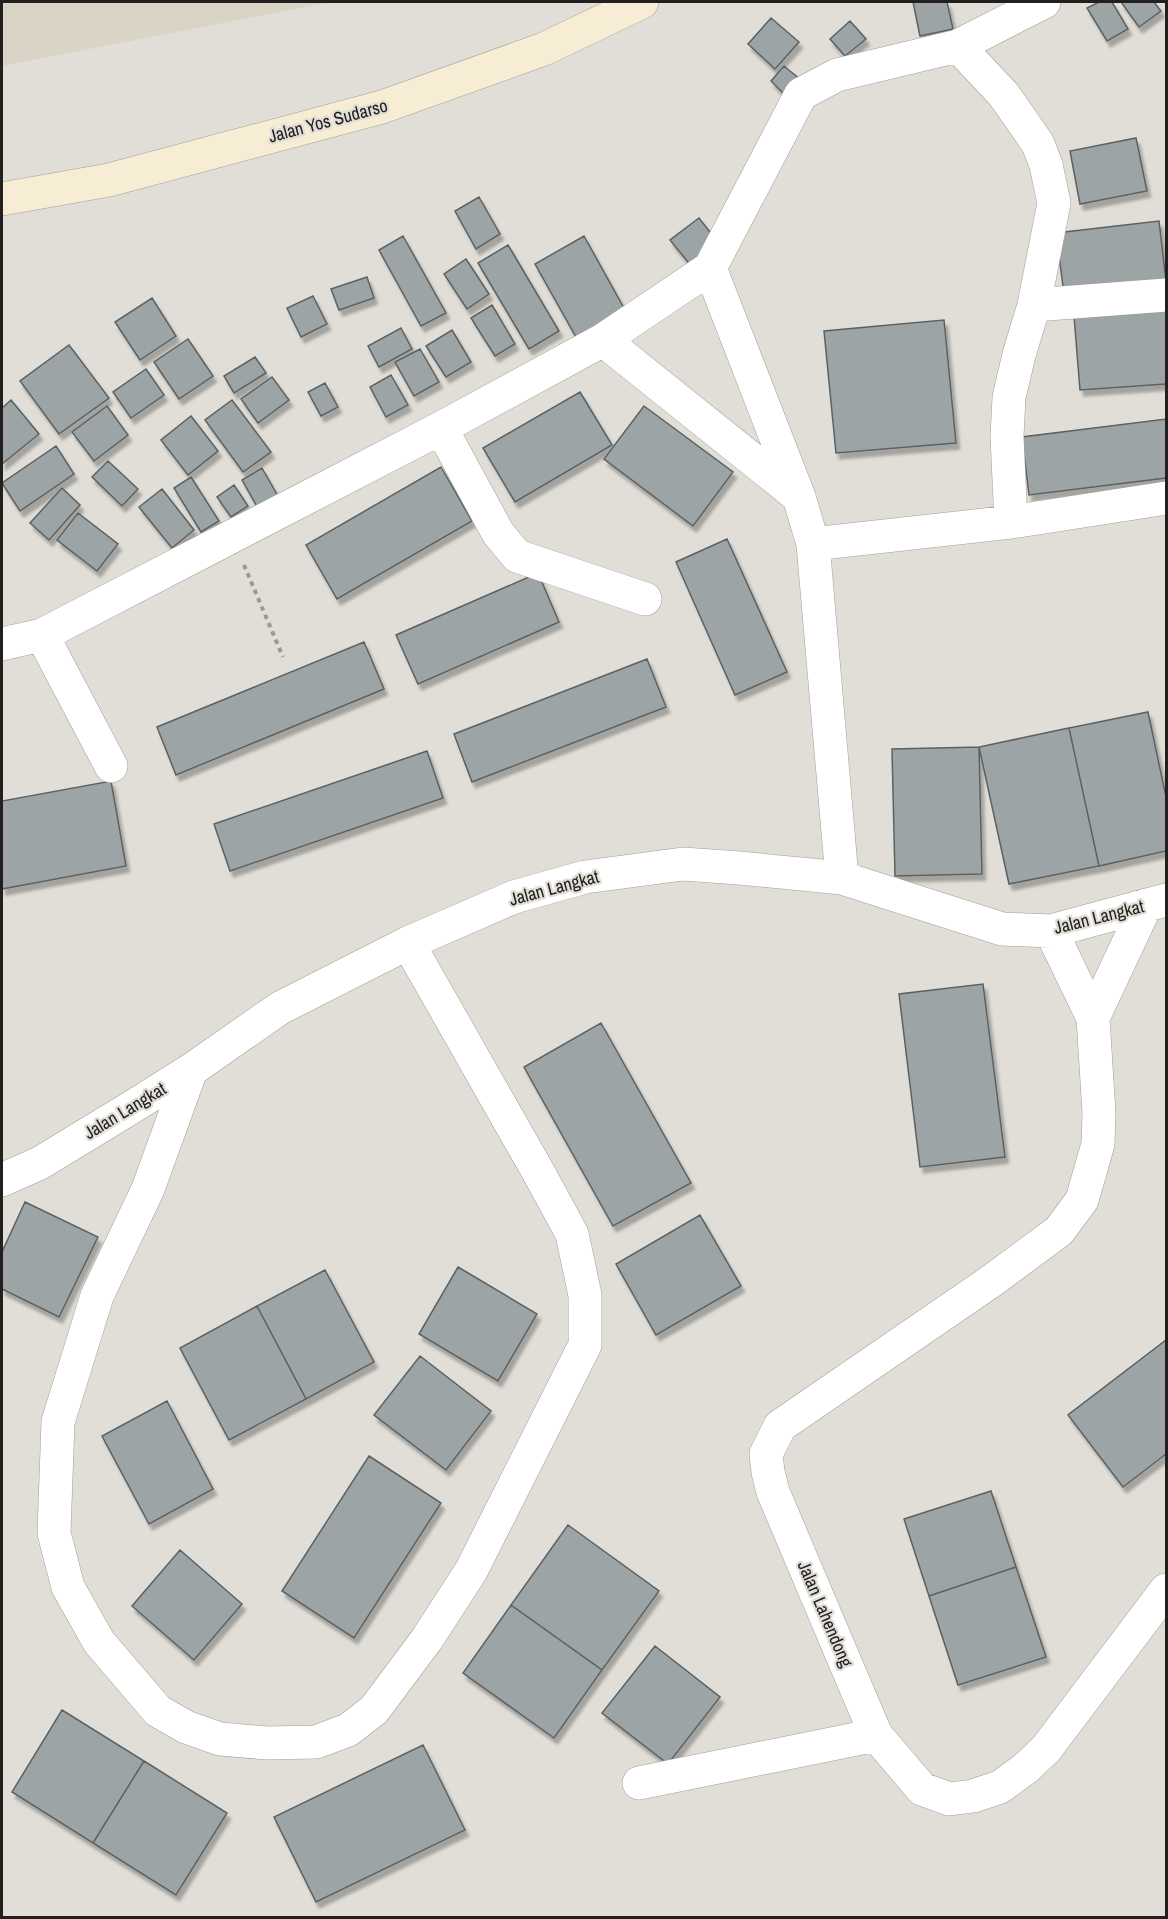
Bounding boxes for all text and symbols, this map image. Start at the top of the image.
street label: Jalan Yos Sudarso [265,93,390,148]
street label: Jalan Langkat [506,864,602,911]
street label: Jalan Langkat [1051,893,1146,940]
street label: Jalan Langkat [79,1076,171,1145]
street label: Jalan Lahendong [792,1557,859,1672]

